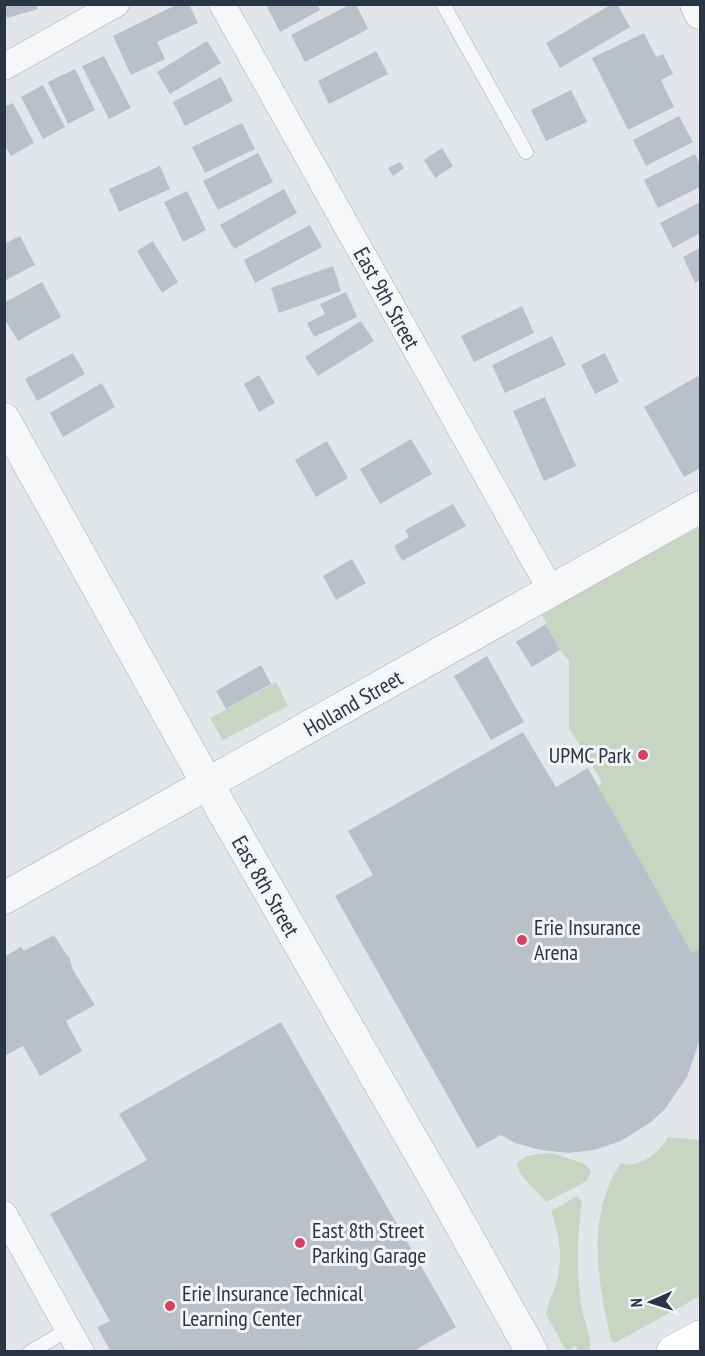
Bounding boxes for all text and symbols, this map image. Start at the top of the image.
street label: East 9th Street [348,242,426,354]
street label: Holland Street [298,663,408,743]
place label: UPMC Park [549,741,631,769]
marker: UPMC Park [636,748,650,762]
street label: East 8th Street [226,830,306,942]
place label: Erie Insurance Arena [534,913,641,966]
marker: Erie Insurance Arena [515,933,529,947]
place label: East 8th Street Parking Garage [312,1216,426,1269]
marker: East 8th Street Parking Garage [293,1236,307,1250]
north arrow [621,1272,681,1332]
place label: Erie Insurance Technical Learning Center [182,1279,364,1332]
text: N [626,1298,646,1308]
marker: Erie Insurance Technical Learning Center [163,1299,177,1313]

